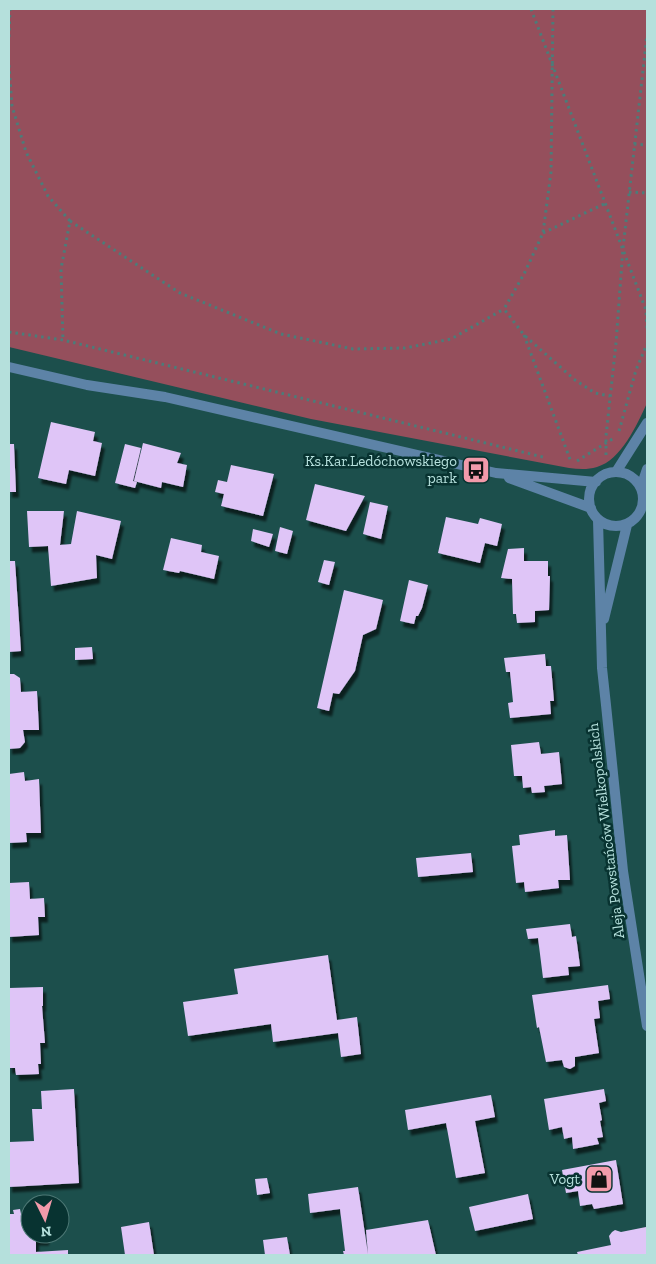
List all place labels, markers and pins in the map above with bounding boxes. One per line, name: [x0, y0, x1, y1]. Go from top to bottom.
place label: Ks.Kar.Ledóchowskiego park: [305, 452, 457, 487]
bus stop icon: Ks.Kar.Ledóchowskiego park: [461, 455, 491, 485]
shop icon: Vogt: [584, 1164, 614, 1194]
place label: Vogt: [549, 1170, 580, 1188]

